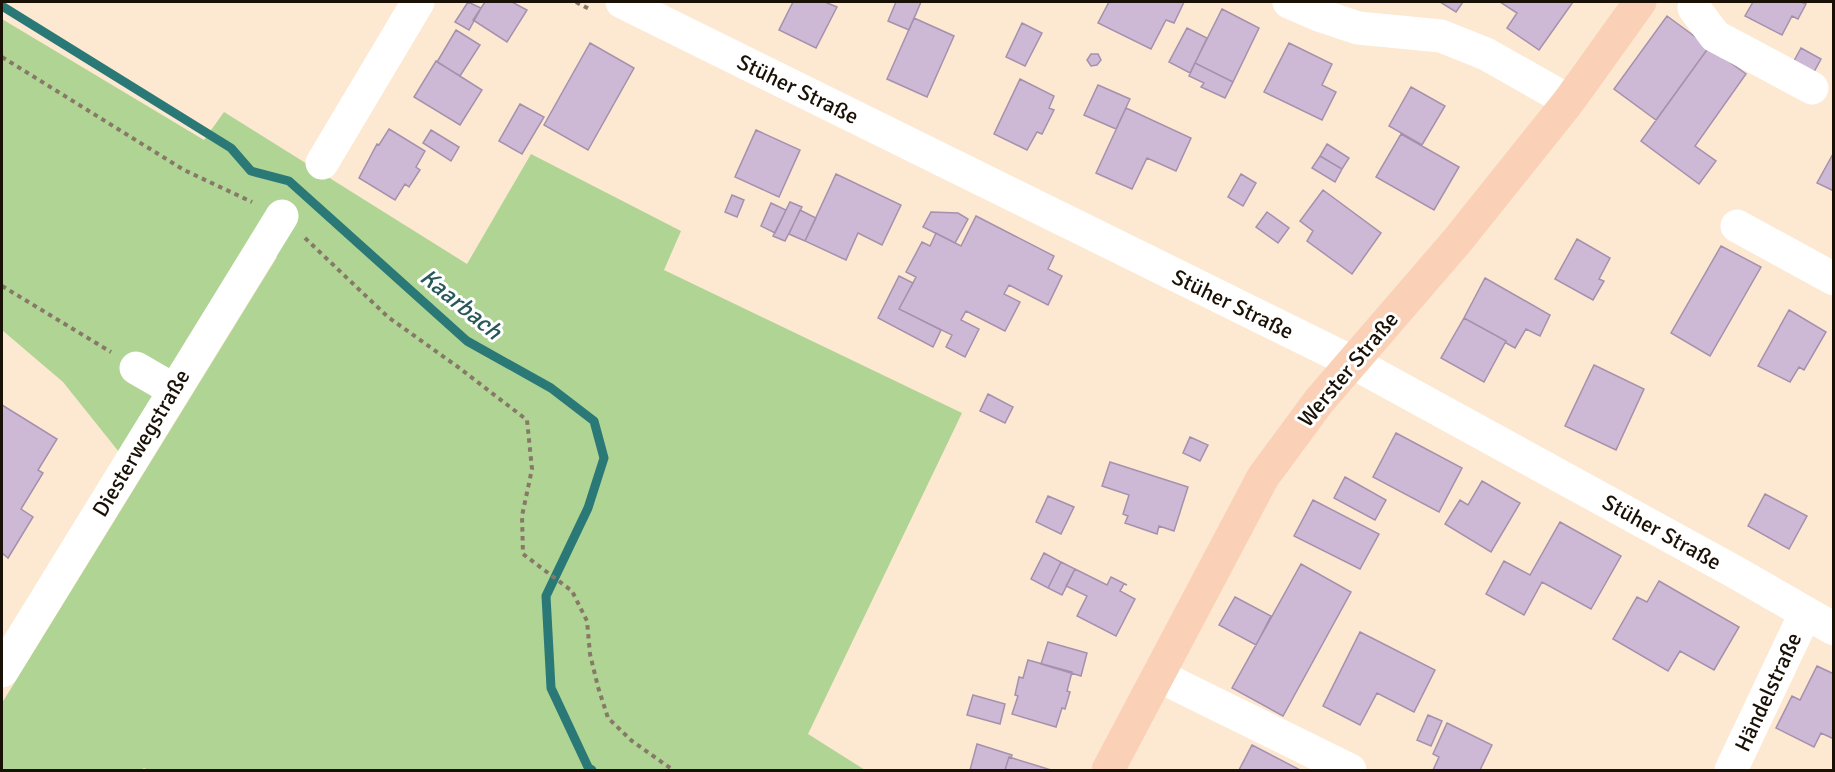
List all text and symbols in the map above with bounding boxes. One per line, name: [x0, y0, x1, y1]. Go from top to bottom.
street label: Stüher Straße: [733, 48, 863, 130]
water label: Kaarbach: [414, 262, 509, 347]
street label: Stüher Straße: [1168, 263, 1298, 345]
street label: Werster Straße: [1292, 306, 1404, 432]
street label: Diesterwegstraße: [86, 364, 196, 522]
street label: Stüher Straße: [1598, 488, 1726, 576]
street label: Händelstraße: [1729, 628, 1807, 756]

